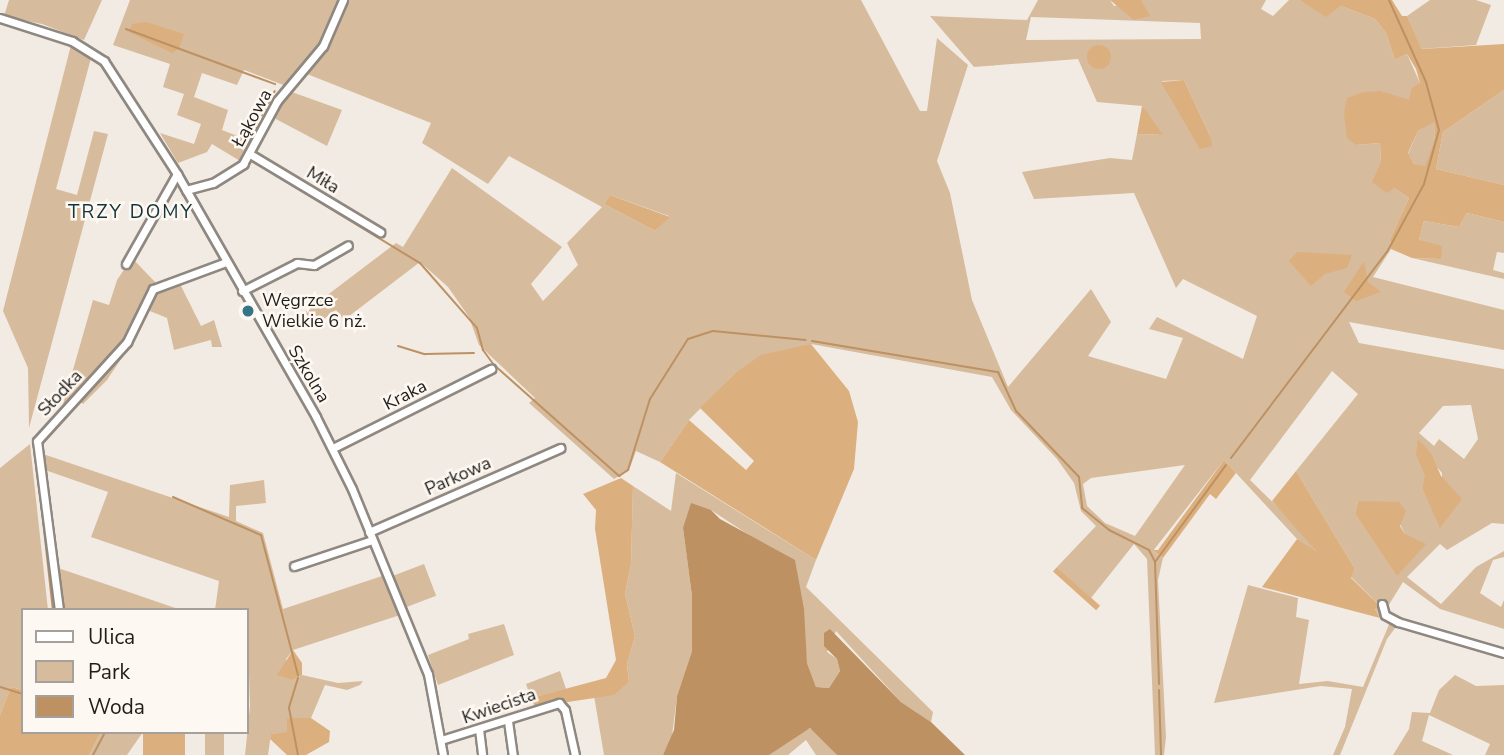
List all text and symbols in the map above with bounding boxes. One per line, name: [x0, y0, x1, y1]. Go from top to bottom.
street label: Łąkowa: [227, 85, 277, 151]
street label: Miła: [303, 162, 343, 198]
district label: TRZY DOMY: [69, 202, 193, 224]
place label: Węgrzce Wielkie 6 nż.: [262, 290, 366, 332]
marker: Węgrzce Wielkie 6 nż.: [240, 303, 256, 319]
street label: Szkolna: [283, 341, 335, 407]
street label: Słodka: [33, 365, 87, 421]
street label: Kraka: [380, 375, 430, 415]
street label: Parkowa: [422, 452, 494, 500]
legend: [21, 608, 248, 734]
text: Ulica: [88, 623, 135, 651]
text: Park: [88, 658, 130, 686]
street label: Kwiecista: [459, 683, 539, 729]
text: Woda: [88, 693, 145, 721]

